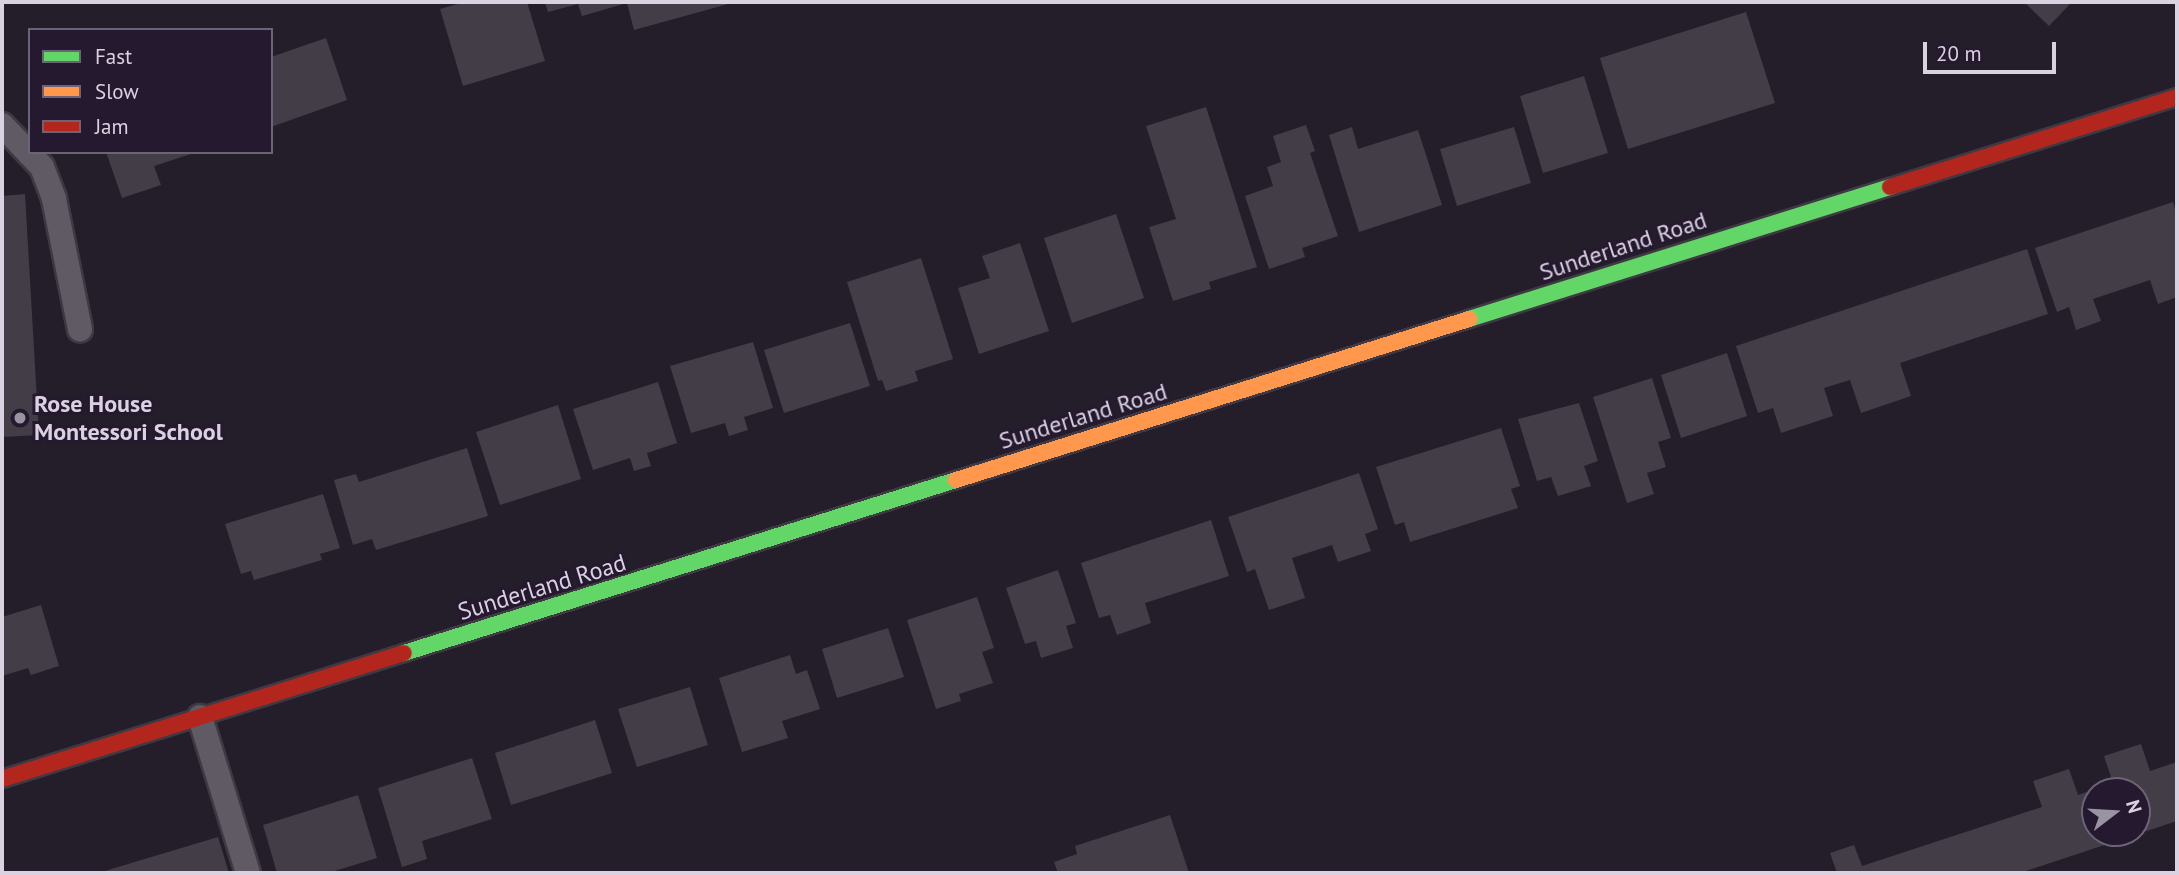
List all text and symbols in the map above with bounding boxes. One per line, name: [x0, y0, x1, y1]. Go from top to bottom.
legend: [28, 28, 273, 154]
scale bar: [1927, 28, 2060, 72]
text: 20 m: [1936, 40, 1982, 67]
text: Fast: [95, 43, 132, 70]
text: Slow: [95, 78, 139, 105]
text: Jam: [95, 113, 129, 140]
street label: Sunderland Road: [1536, 205, 1710, 287]
street label: Sunderland Road: [995, 377, 1171, 455]
place label: Rose House Montessori School: [34, 390, 223, 446]
marker: Rose House Montessori School: [12, 410, 28, 426]
street label: Sunderland Road: [454, 548, 630, 626]
north arrow: [2081, 777, 2151, 847]
text: N: [2121, 797, 2147, 816]

